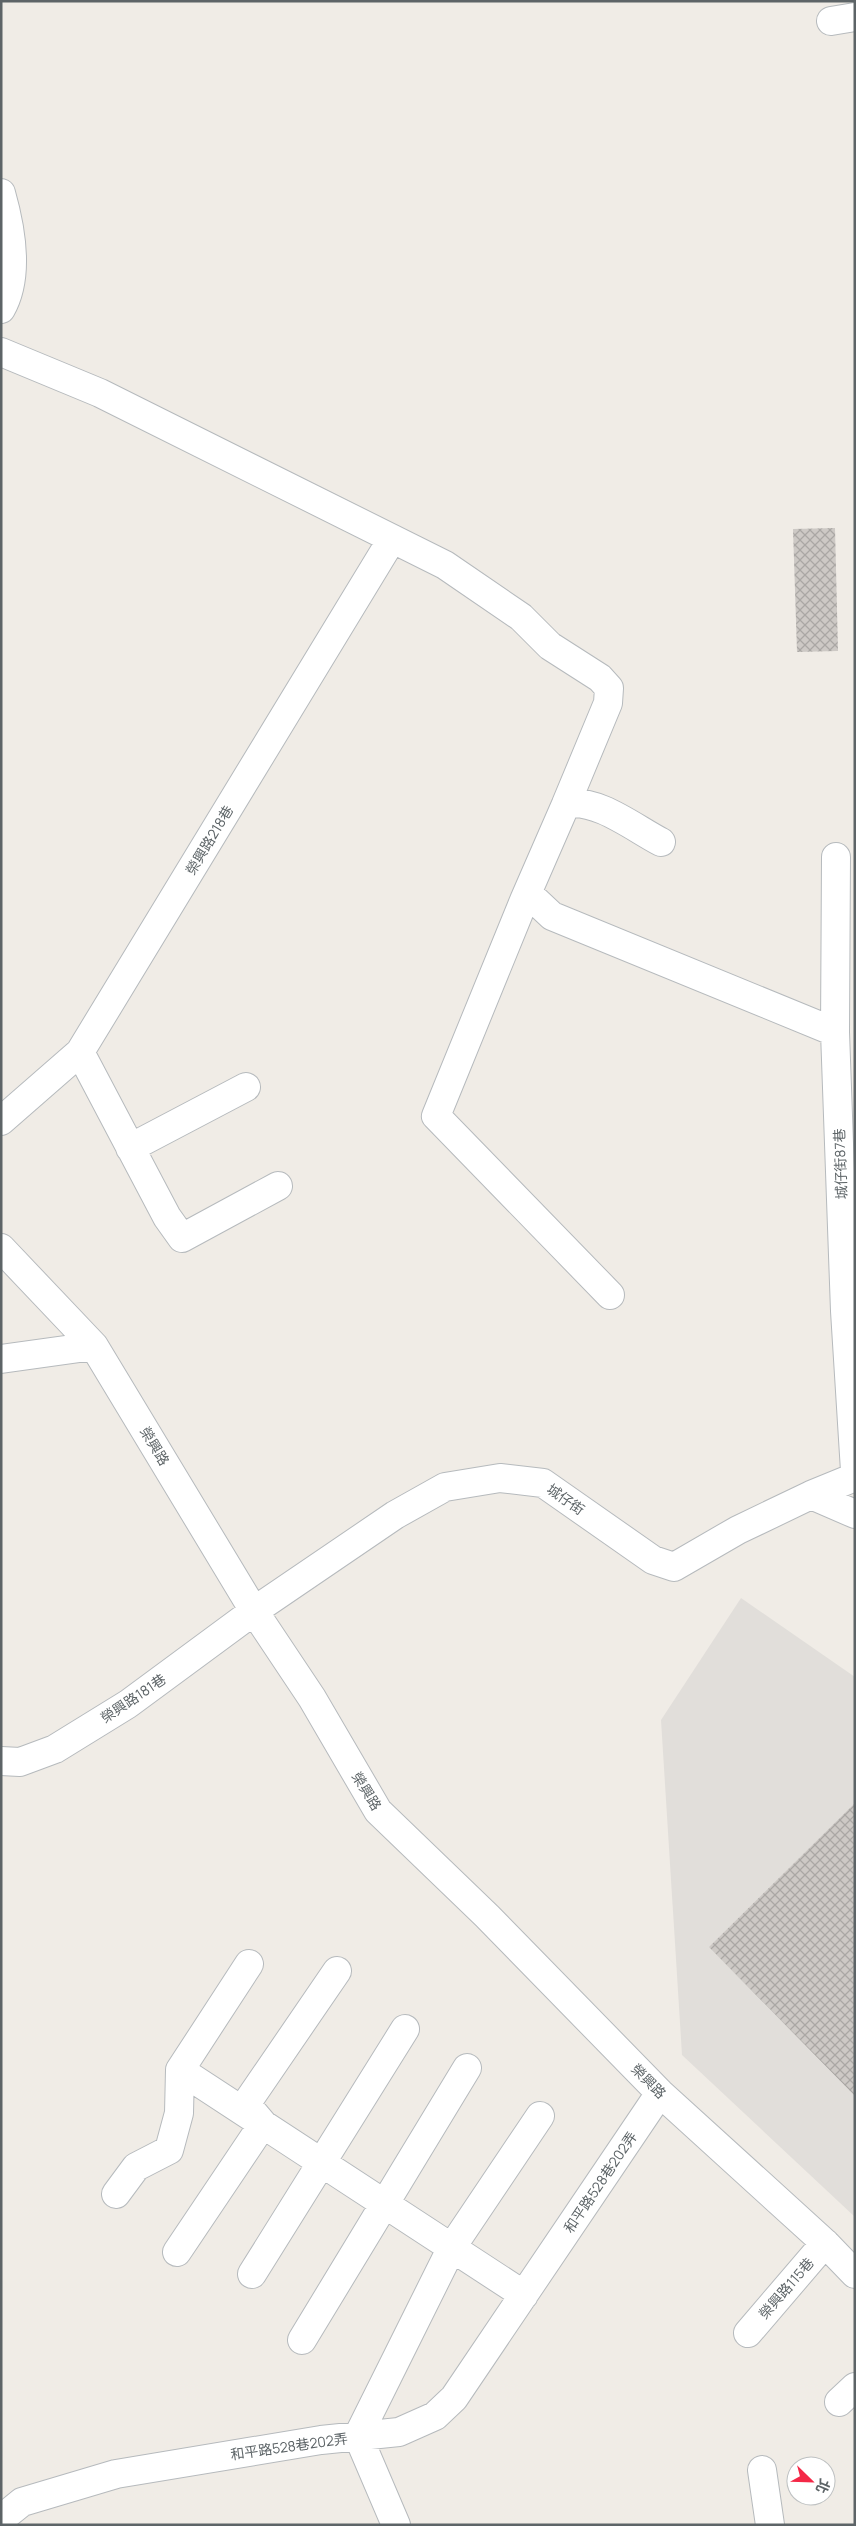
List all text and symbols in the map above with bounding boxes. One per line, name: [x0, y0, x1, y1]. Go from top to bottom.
street label: 榮興路218巷: [181, 802, 237, 878]
street label: 城仔街87巷: [829, 1128, 851, 1200]
street label: 榮興路: [136, 1423, 174, 1469]
street label: 城仔街: [543, 1479, 589, 1519]
street label: 榮興路181巷: [97, 1669, 169, 1727]
street label: 榮興路: [348, 1768, 386, 1814]
street label: 榮興路: [627, 2059, 671, 2103]
street label: 和平路528巷202弄: [559, 2128, 641, 2236]
street label: 榮興路115巷: [754, 2253, 818, 2323]
street label: 和平路528巷202弄: [229, 2428, 349, 2464]
north arrow: [786, 2456, 836, 2506]
text: 北: [812, 2476, 835, 2496]

